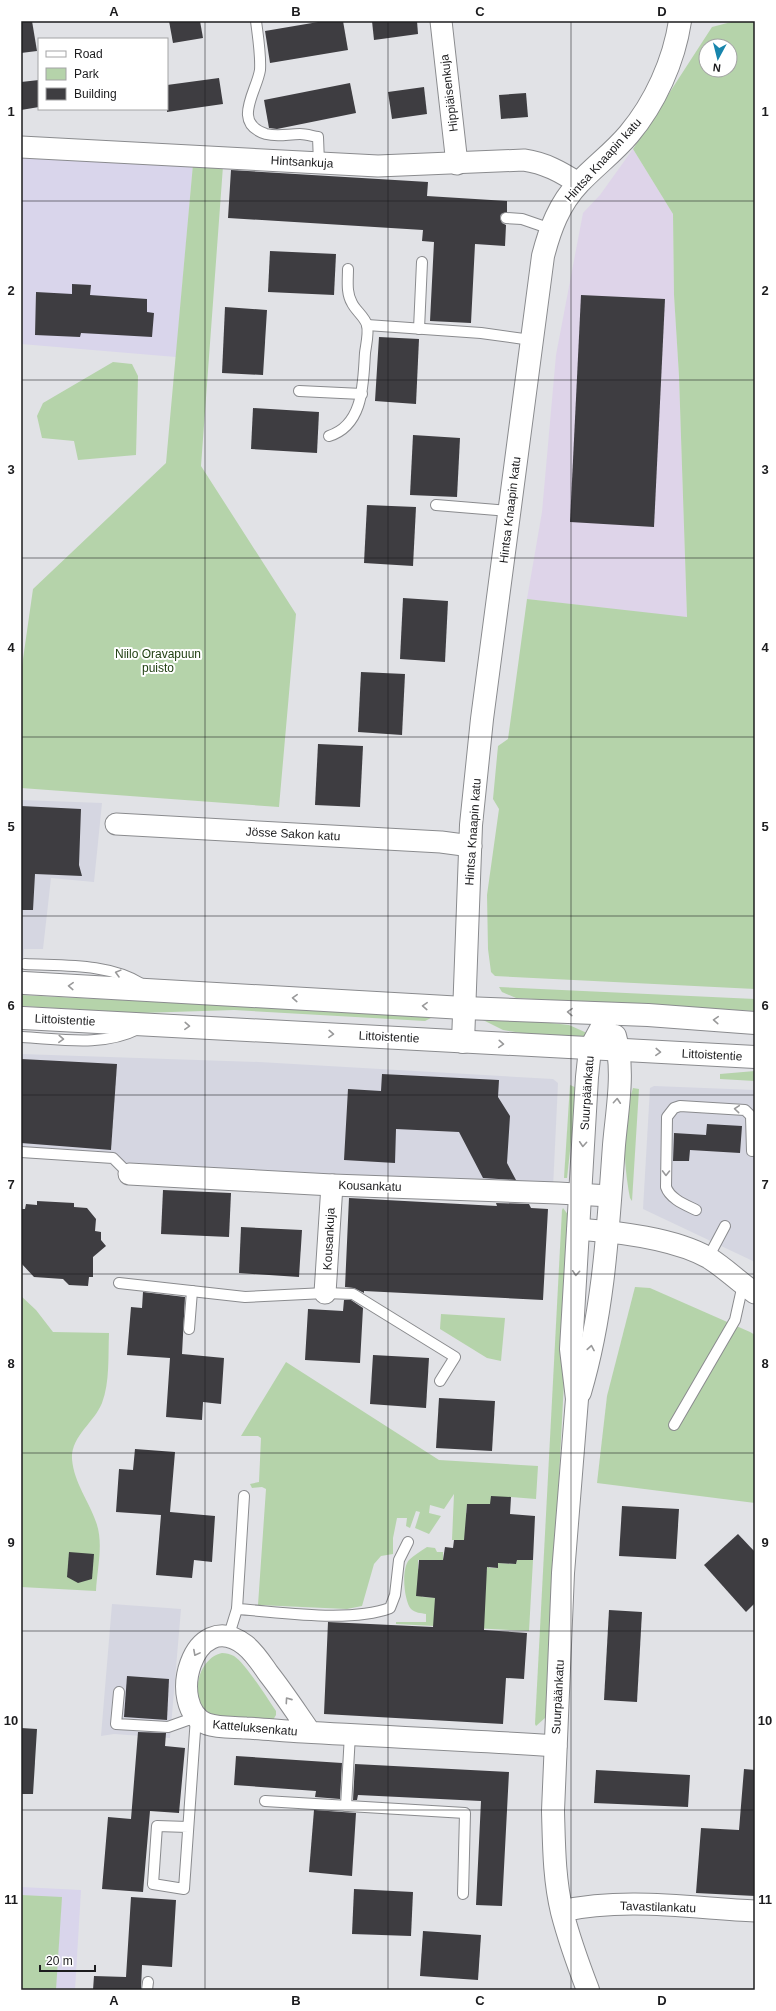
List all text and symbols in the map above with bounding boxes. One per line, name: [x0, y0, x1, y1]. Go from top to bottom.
text: A: [109, 4, 119, 19]
text: B: [291, 4, 301, 19]
text: C: [475, 4, 485, 19]
text: D: [657, 4, 667, 19]
legend: [38, 38, 168, 110]
north arrow: [698, 38, 738, 78]
text: Road: [74, 47, 103, 61]
street label: Hippiäisenkuja: [437, 53, 461, 133]
text: N: [712, 61, 721, 74]
text: Park: [74, 67, 100, 81]
text: Building: [74, 87, 117, 101]
text: 1: [7, 104, 15, 119]
text: 1: [761, 104, 769, 119]
street label: Hintsa Knaapin katu: [562, 115, 644, 205]
street label: Hintsankuja: [270, 153, 334, 171]
text: 2: [7, 283, 15, 298]
text: 2: [761, 283, 769, 298]
street label: Hintsa Knaapin katu: [497, 456, 523, 564]
text: 3: [7, 462, 15, 477]
text: 3: [761, 462, 769, 477]
text: 4: [7, 640, 15, 655]
text: 4: [761, 640, 769, 655]
park label: Niilo Oravapuun puisto: [115, 647, 201, 675]
street label: Hintsa Knaapin katu: [462, 778, 484, 886]
text: 5: [7, 819, 15, 834]
text: 5: [761, 819, 769, 834]
street label: Jösse Sakon katu: [245, 825, 341, 843]
one-way arrow: [114, 970, 121, 978]
one-way arrow: [68, 982, 74, 990]
one-way arrow: [292, 994, 298, 1003]
text: 6: [7, 998, 15, 1013]
text: 6: [761, 998, 769, 1013]
one-way arrow: [422, 1001, 428, 1010]
one-way arrow: [567, 1008, 573, 1016]
street label: Littoistentie: [34, 1011, 96, 1029]
one-way arrow: [713, 1015, 719, 1024]
one-way arrow: [184, 1022, 190, 1031]
street label: Littoistentie: [358, 1028, 420, 1046]
one-way arrow: [328, 1030, 334, 1038]
one-way arrow: [58, 1035, 64, 1044]
one-way arrow: [498, 1040, 504, 1048]
street label: Littoistentie: [681, 1046, 743, 1064]
one-way arrow: [655, 1048, 661, 1057]
street label: Suurpäänkatu: [577, 1055, 597, 1131]
one-way arrow: [613, 1098, 622, 1104]
one-way arrow: [733, 1104, 740, 1113]
one-way arrow: [579, 1141, 588, 1147]
one-way arrow: [662, 1170, 670, 1176]
text: 7: [7, 1177, 15, 1192]
text: 7: [761, 1177, 769, 1192]
street label: Kousankatu: [338, 1178, 402, 1194]
street label: Kousankuja: [320, 1207, 338, 1271]
one-way arrow: [571, 1270, 580, 1276]
one-way arrow: [587, 1345, 595, 1351]
text: 8: [7, 1356, 15, 1371]
text: 8: [761, 1356, 769, 1371]
text: 9: [7, 1535, 15, 1550]
text: 9: [761, 1535, 769, 1550]
one-way arrow: [193, 1649, 201, 1656]
street label: Suurpäänkatu: [549, 1659, 567, 1735]
one-way arrow: [285, 1697, 293, 1704]
text: 10: [4, 1713, 18, 1728]
text: 10: [758, 1713, 772, 1728]
street label: Katteluksenkatu: [212, 1717, 298, 1739]
text: 11: [4, 1892, 18, 1907]
text: 11: [758, 1892, 772, 1907]
street label: Tavastilankatu: [620, 1899, 696, 1915]
scale bar: [40, 1947, 95, 1973]
text: 20 m: [46, 1954, 73, 1968]
text: A: [109, 1993, 119, 2008]
text: B: [291, 1993, 301, 2008]
text: C: [475, 1993, 485, 2008]
text: D: [657, 1993, 667, 2008]

